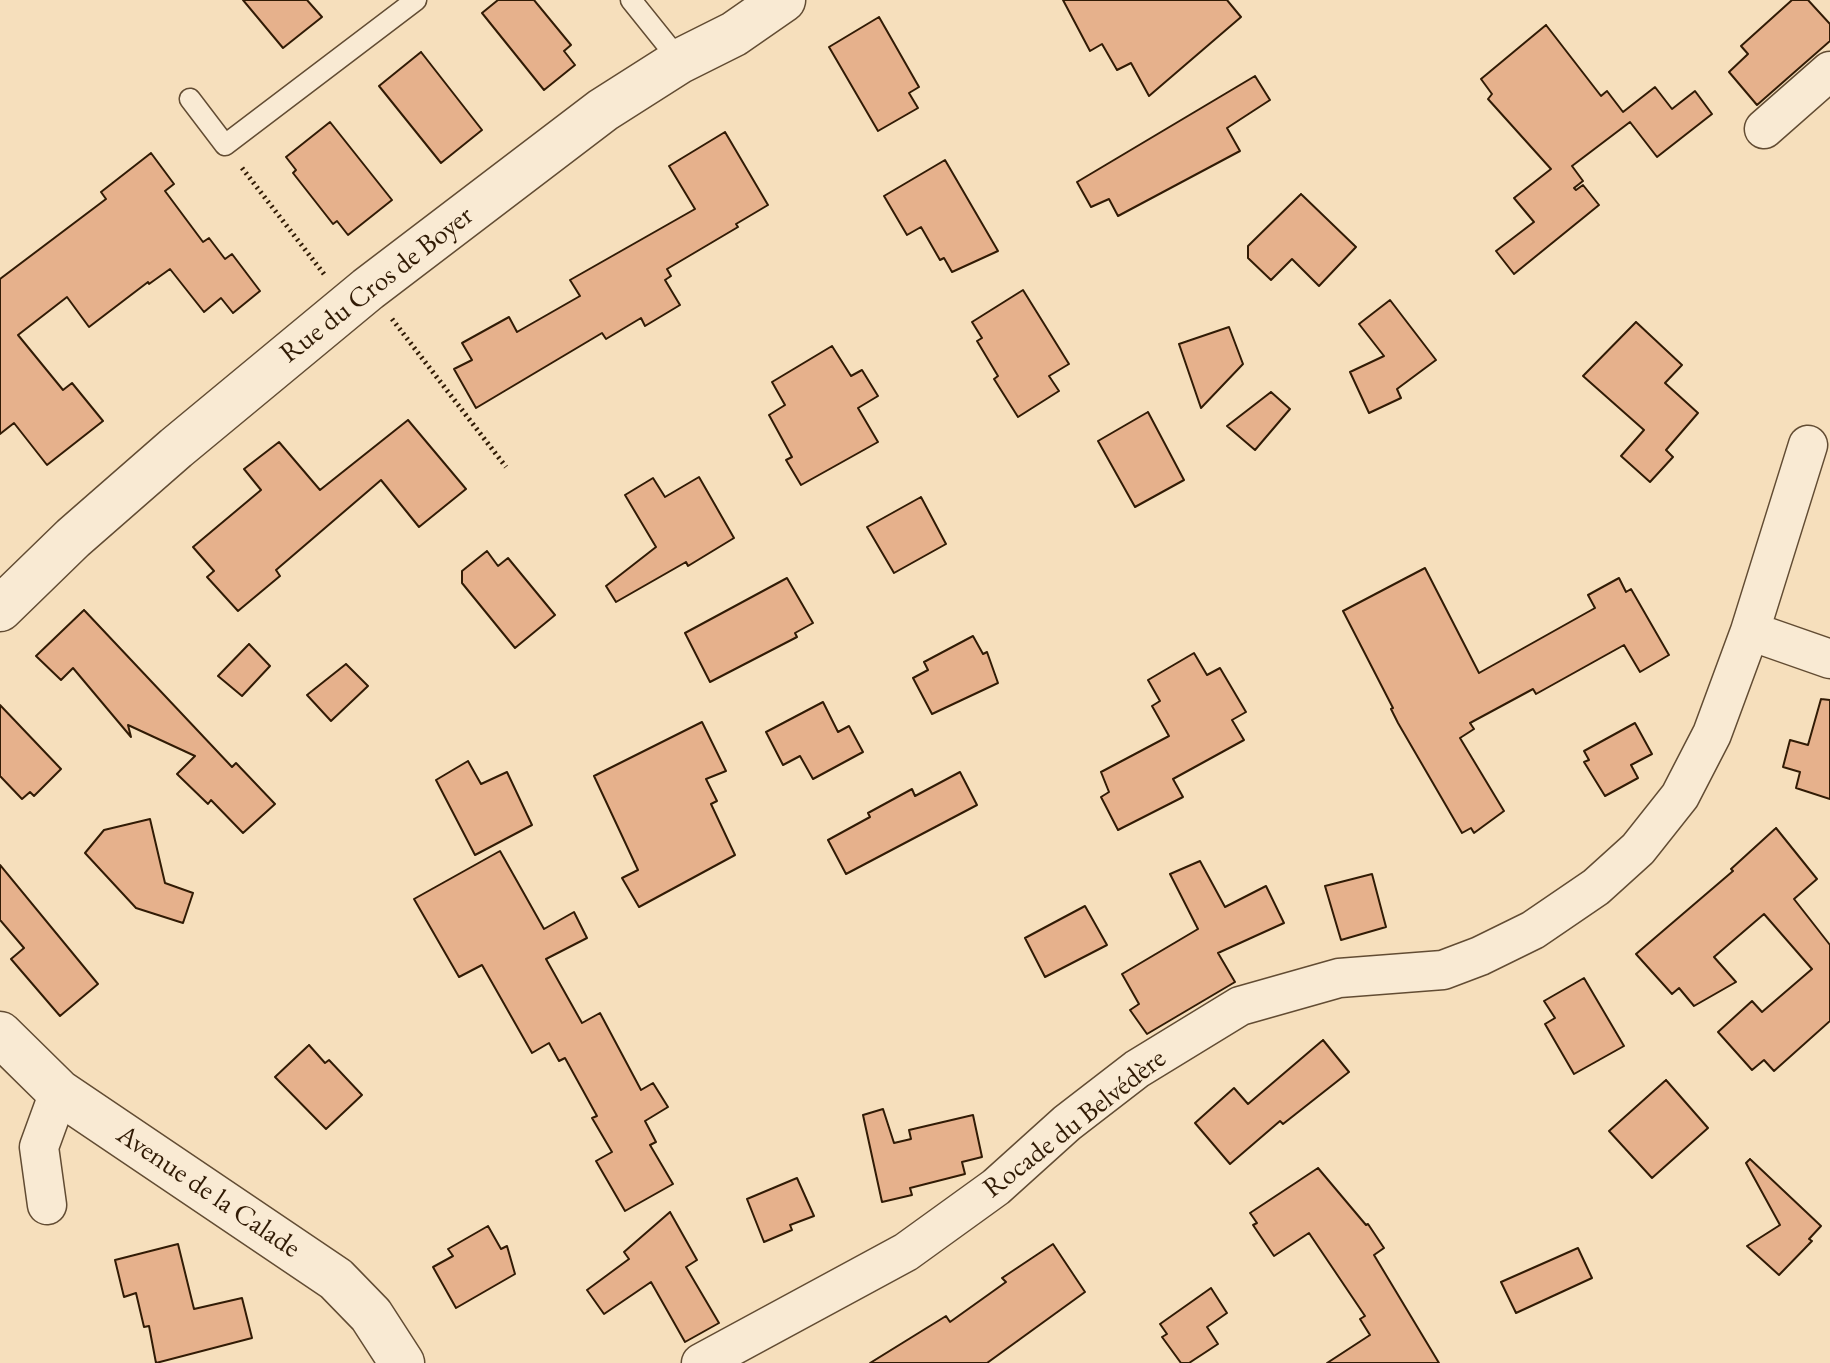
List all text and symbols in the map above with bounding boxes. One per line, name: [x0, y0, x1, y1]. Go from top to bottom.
street label: Rue du Cros de Boyer: [274, 199, 480, 371]
street label: Rocade du Belvédère: [977, 1042, 1173, 1206]
street label: Avenue de la Calade: [110, 1118, 306, 1266]

